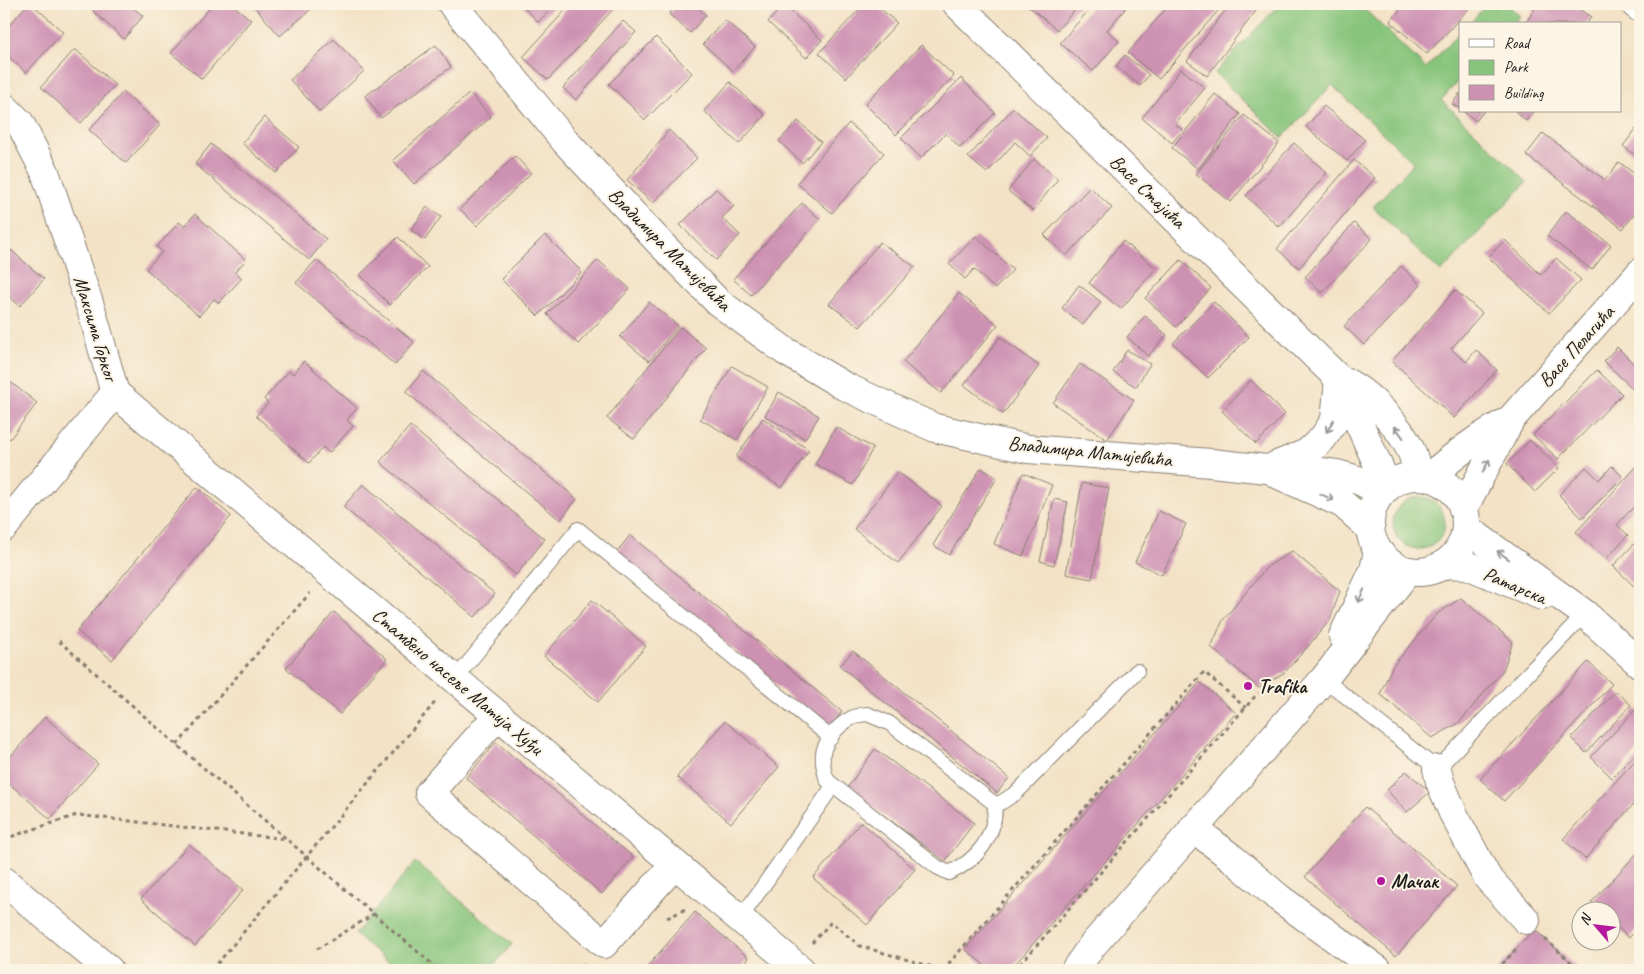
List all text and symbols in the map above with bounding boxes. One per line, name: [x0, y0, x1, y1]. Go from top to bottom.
legend: [1459, 22, 1622, 112]
text: Road: [1504, 34, 1531, 53]
text: Park: [1504, 58, 1529, 77]
text: Building: [1504, 84, 1544, 103]
street label: Васе Стајића: [1104, 149, 1192, 235]
street label: Владимира Матијевића: [603, 182, 738, 317]
street label: Максима Горког: [68, 273, 124, 386]
street label: Васе Пелагића: [1533, 299, 1621, 393]
one-way arrow: [1325, 419, 1335, 433]
one-way arrow: [1393, 426, 1404, 439]
street label: Владимира Матијевића: [1007, 430, 1174, 473]
one-way arrow: [1481, 458, 1491, 473]
one-way arrow: [1319, 493, 1334, 502]
one-way arrow: [1496, 550, 1510, 560]
street label: Ратарска: [1480, 561, 1552, 611]
one-way arrow: [1356, 588, 1365, 603]
street label: Стамбено насеље Матија Хуђи: [367, 602, 550, 761]
place label: Trafika: [1258, 674, 1308, 699]
marker: Trafika: [1242, 680, 1254, 692]
place label: Мачак: [1391, 869, 1440, 894]
marker: Мачак: [1375, 875, 1387, 887]
north arrow: [1572, 902, 1622, 952]
text: N: [1575, 910, 1596, 928]

